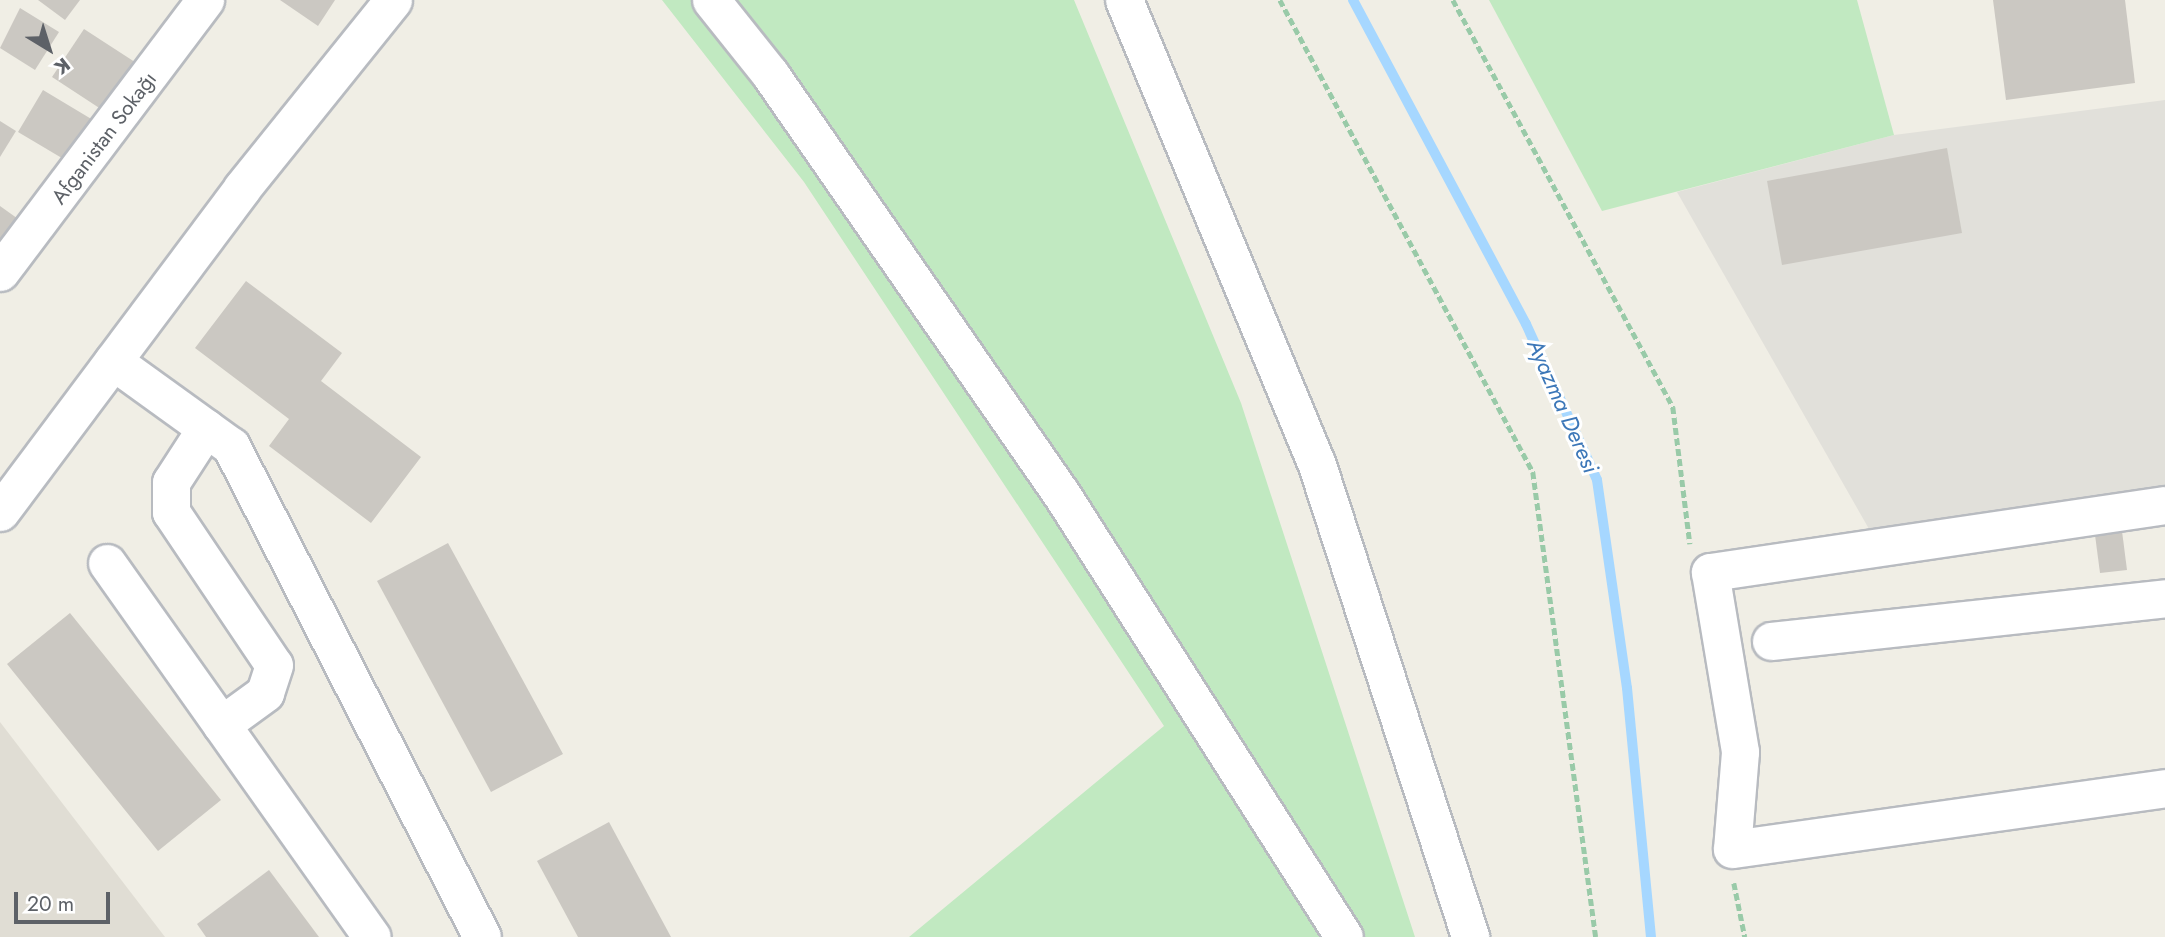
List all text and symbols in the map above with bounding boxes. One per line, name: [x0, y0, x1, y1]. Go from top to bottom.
north arrow: [14, 14, 84, 84]
text: K: [49, 51, 76, 81]
street label: Afganistan Sokağı: [46, 67, 162, 209]
water label: Ayazma Deresi: [1521, 335, 1605, 477]
scale bar: [18, 878, 114, 922]
text: 20 m: [27, 889, 74, 919]

